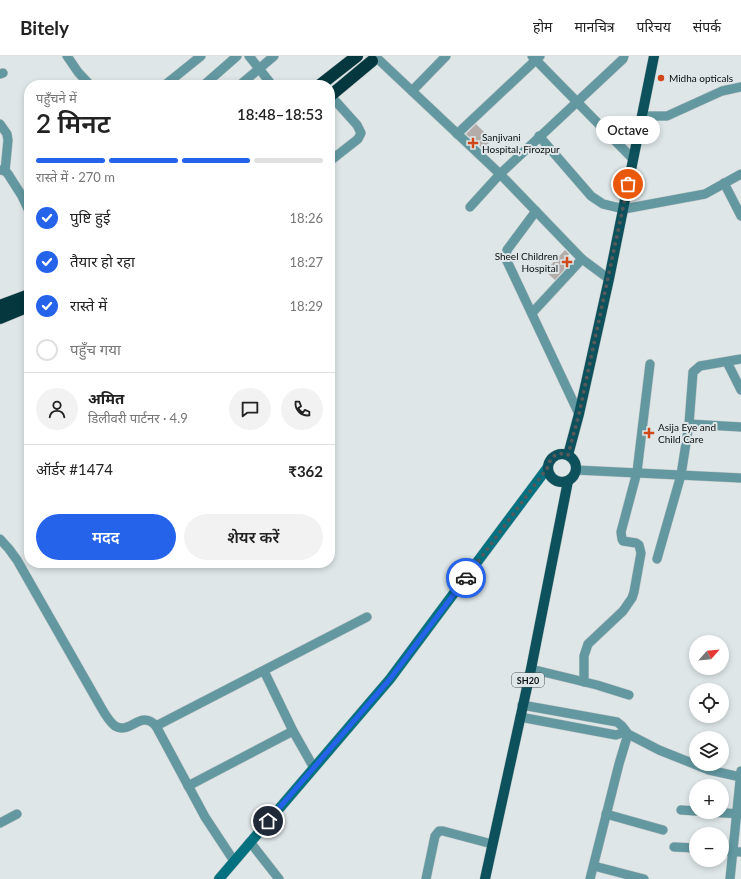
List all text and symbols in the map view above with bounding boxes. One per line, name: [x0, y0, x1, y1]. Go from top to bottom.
text: Bitely: [20, 16, 69, 39]
text: होम: [533, 18, 552, 35]
text: मानचित्र: [574, 18, 615, 35]
text: परिचय: [637, 18, 671, 35]
text: संपर्क: [693, 18, 721, 35]
place label: Midha opticals: [669, 72, 733, 84]
marker: Midha opticals: [656, 73, 666, 83]
text: पहुँचने में: [36, 90, 77, 106]
text: 18:48–18:53: [237, 105, 323, 123]
text: 2 मिनट: [36, 107, 110, 139]
callout: Octave: [596, 116, 660, 144]
text: Octave: [607, 122, 649, 138]
place label: Sanjivani Hospital, Firozpur: [482, 131, 560, 155]
marker: Sanjivani Hospital, Firozpur: [467, 137, 479, 149]
pin: [611, 167, 645, 201]
text: रास्ते में · 270 m: [36, 169, 115, 185]
icon: bag: [617, 173, 639, 195]
icon: check: [36, 207, 58, 229]
text: पुष्टि हुई: [70, 208, 110, 226]
text: 18:26: [290, 210, 323, 226]
place label: Sheel Children Hospital: [495, 250, 558, 274]
icon: check: [36, 251, 58, 273]
text: तैयार हो रहा: [70, 252, 135, 270]
text: 18:27: [290, 254, 323, 270]
marker: Sheel Children Hospital: [561, 256, 573, 268]
icon: check: [36, 295, 58, 317]
text: रास्ते में: [70, 296, 107, 314]
text: 18:29: [290, 298, 323, 314]
text: पहुँच गया: [70, 340, 121, 358]
button: person: [36, 388, 78, 430]
button: chat: [229, 388, 271, 430]
button: phone: [281, 388, 323, 430]
text: अमित: [88, 389, 124, 407]
text: डिलीवरी पार्टनर · 4.9: [88, 410, 188, 426]
place label: Asija Eye and Child Care: [658, 421, 716, 445]
marker: Asija Eye and Child Care: [643, 427, 655, 439]
text: ऑर्डर #1474: [36, 460, 113, 478]
text: ₹362: [288, 462, 323, 480]
button: मदद: [36, 514, 176, 560]
button: शेयर करें: [184, 514, 323, 560]
courier: [446, 558, 486, 598]
icon: car: [455, 567, 477, 589]
north arrow: [689, 635, 729, 675]
map controls: [689, 635, 729, 867]
road number: SH20: [512, 673, 544, 687]
button: locate: [689, 683, 729, 723]
button: layers: [689, 731, 729, 771]
button: +: [689, 779, 729, 819]
pin: [251, 804, 285, 838]
icon: home: [257, 810, 279, 832]
button: −: [689, 827, 729, 867]

